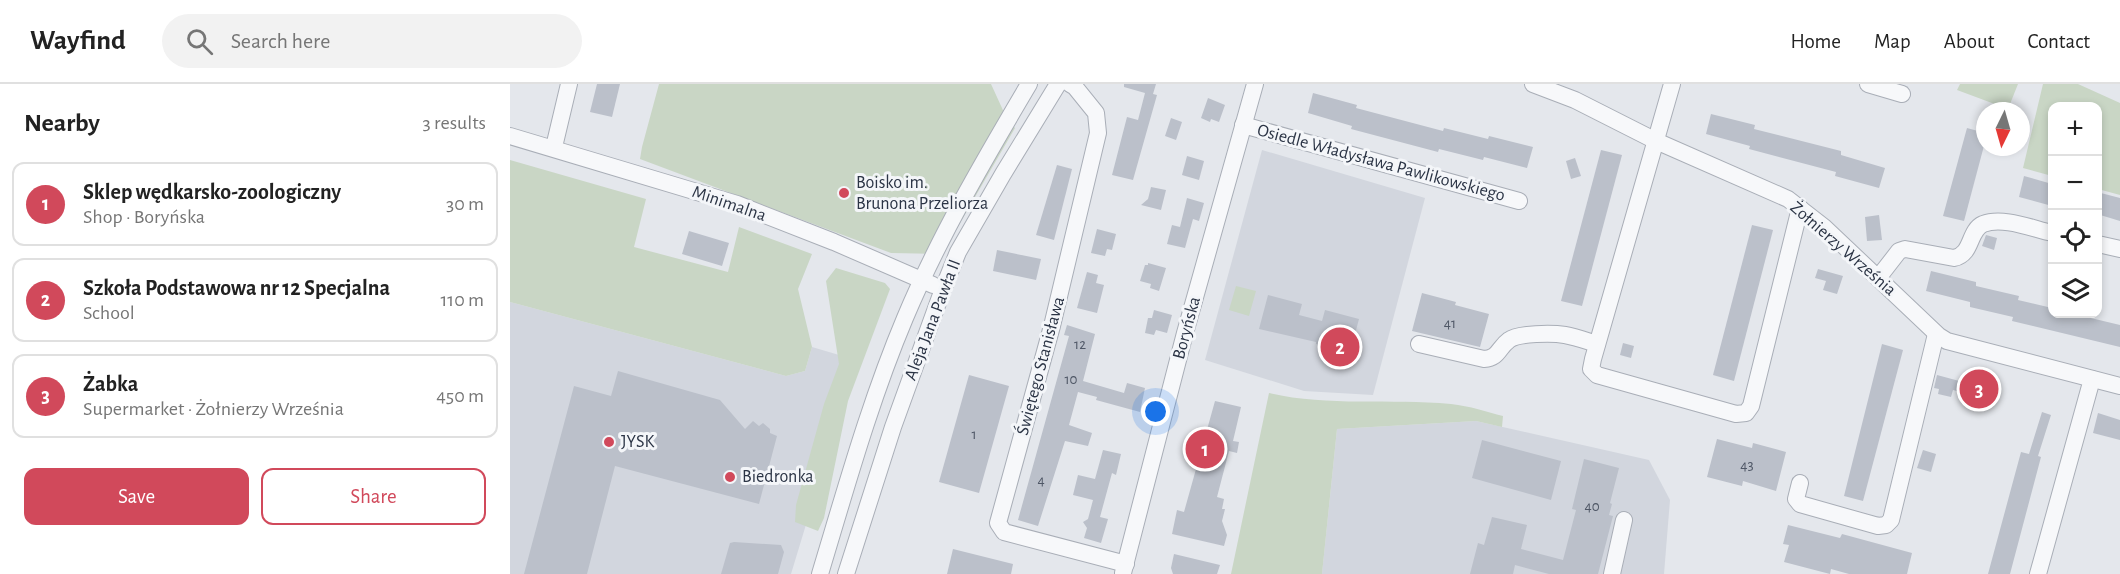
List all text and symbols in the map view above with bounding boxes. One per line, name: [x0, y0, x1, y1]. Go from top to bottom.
search box: [162, 14, 582, 68]
icon: search: [183, 25, 216, 58]
text: Wayfind: [30, 27, 126, 55]
text: Search here: [231, 30, 330, 52]
text: Home: [1790, 31, 1841, 52]
text: Map: [1874, 31, 1911, 52]
text: About: [1944, 31, 1994, 52]
text: Contact: [2027, 31, 2090, 52]
north arrow: [1976, 102, 2030, 156]
map controls: [2048, 102, 2102, 318]
button: +: [2048, 102, 2102, 156]
text: Nearby: [24, 110, 100, 136]
text: 3 results: [422, 113, 486, 133]
street label: Osiedle Władysława Pawlikowskiego: [1255, 121, 1507, 205]
button: −: [2048, 156, 2102, 210]
place label: Boisko im. Brunona Przeliorza: [856, 174, 988, 213]
text: Sklep wędkarsko-zoologiczny: [83, 181, 341, 203]
street label: Minimalna: [690, 183, 768, 225]
marker: Boisko im. Brunona Przeliorza: [837, 186, 851, 200]
text: 1: [42, 194, 49, 214]
text: 30 m: [446, 194, 484, 214]
street label: Żołnierzy Września: [1787, 197, 1901, 300]
text: Shop · Boryńska: [83, 207, 205, 227]
button: locate: [2048, 210, 2102, 264]
street label: Aleja Jana Pawła II: [902, 257, 964, 383]
button: layers: [2048, 264, 2102, 318]
text: Szkoła Podstawowa nr 12 Specjalna: [83, 277, 390, 299]
text: 2: [41, 290, 50, 310]
text: 110 m: [440, 290, 484, 310]
street label: Świętego Stanisława: [1011, 294, 1068, 437]
street label: Boryńska: [1170, 295, 1204, 361]
text: School: [83, 303, 135, 323]
house number: 41: [1444, 316, 1456, 331]
pin: 2: [1320, 324, 1360, 370]
house number: 12: [1074, 337, 1086, 352]
pin: 3: [1960, 366, 1998, 412]
house number: 10: [1064, 372, 1078, 387]
text: Żabka: [83, 373, 138, 395]
text: 3: [41, 386, 50, 406]
text: 450 m: [436, 386, 484, 406]
your location: [1141, 397, 1170, 426]
text: Supermarket · Żołnierzy Września: [83, 399, 344, 419]
pin: 1: [1186, 426, 1224, 472]
house number: 1: [971, 427, 977, 442]
place label: JYSK: [621, 433, 655, 451]
marker: JYSK: [602, 435, 616, 449]
house number: 43: [1740, 458, 1754, 473]
button: Save: [24, 468, 249, 525]
button: Share: [261, 468, 486, 525]
place label: Biedronka: [742, 468, 814, 486]
marker: Biedronka: [723, 470, 737, 484]
house number: 4: [1037, 473, 1045, 488]
house number: 40: [1584, 499, 1600, 514]

